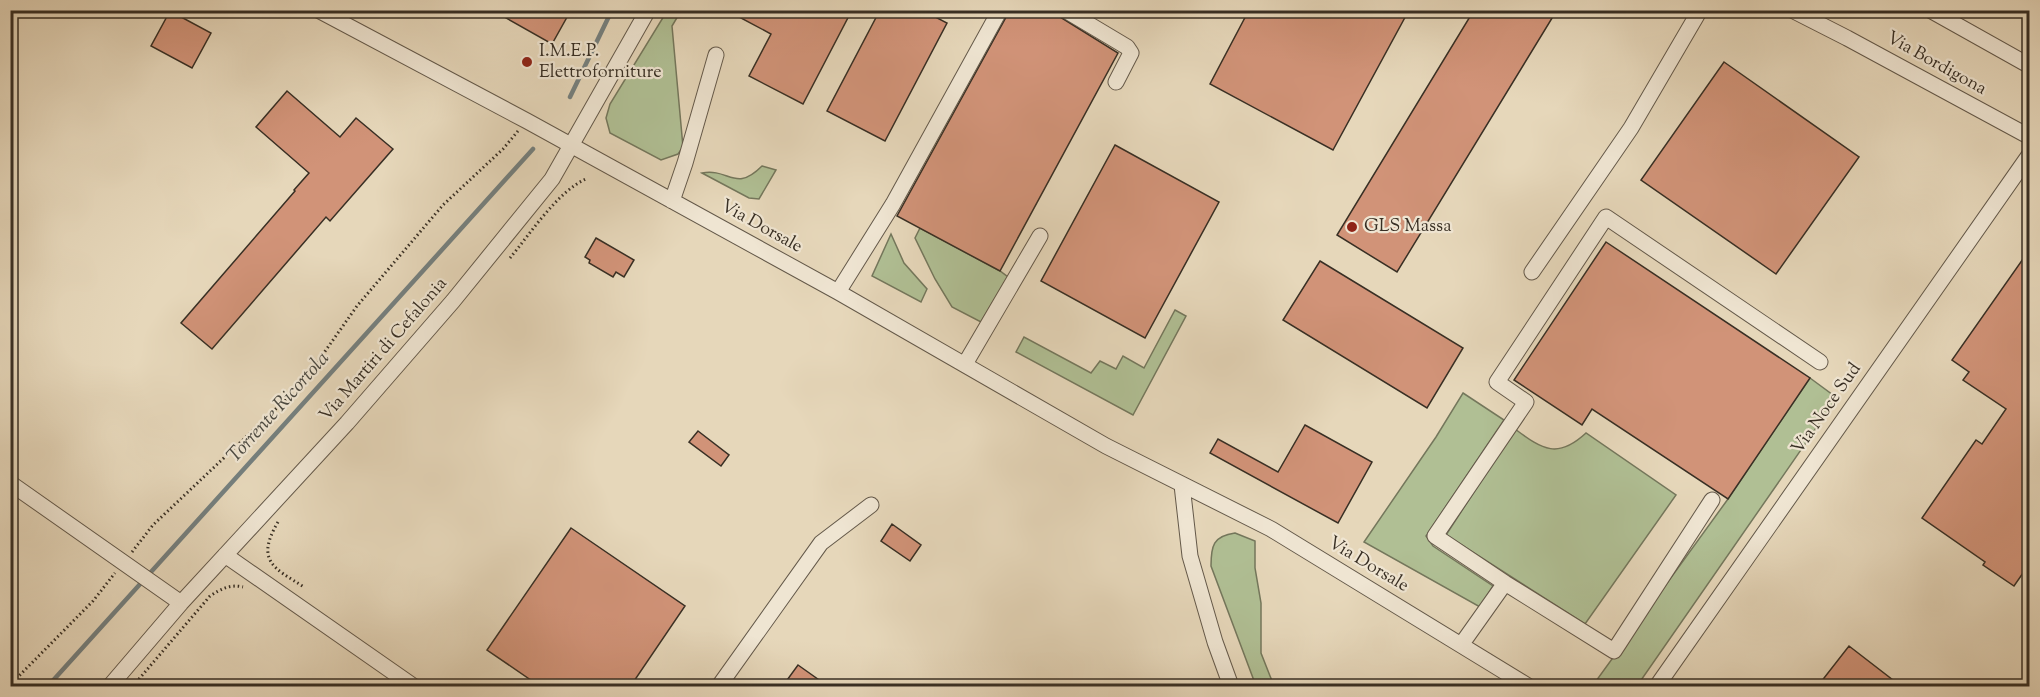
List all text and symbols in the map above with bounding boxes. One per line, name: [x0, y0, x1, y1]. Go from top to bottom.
street label: Via Bordigona: [1881, 26, 1991, 102]
place label: I.M.E.P. Elettroforniture: [539, 39, 662, 86]
marker: I.M.E.P. Elettroforniture: [520, 55, 534, 69]
street label: Via Dorsale: [715, 194, 807, 260]
place label: GLS Massa: [1364, 214, 1451, 240]
marker: GLS Massa: [1345, 220, 1359, 234]
street label: Via Martiri di Cefalonia: [314, 272, 454, 428]
water label: Torrente Ricortola: [221, 346, 337, 470]
street label: Via Noce Sud: [1786, 358, 1868, 460]
street label: Via Dorsale: [1323, 531, 1413, 599]

